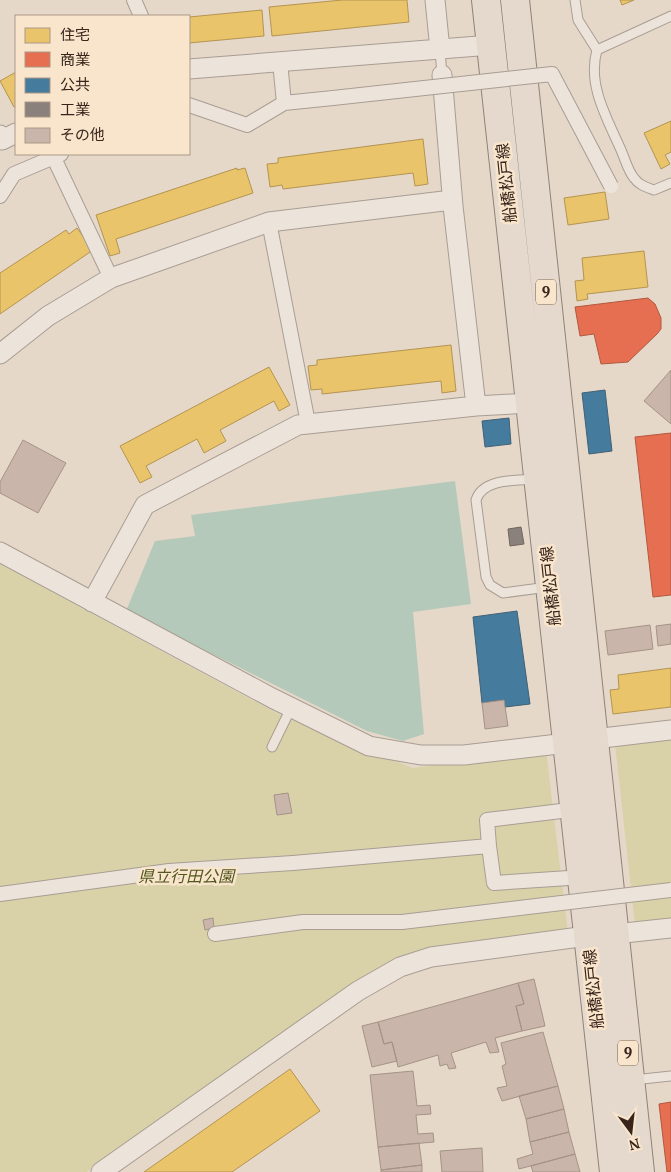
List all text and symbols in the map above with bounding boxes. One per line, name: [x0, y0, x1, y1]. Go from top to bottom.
legend: [15, 15, 190, 155]
text: 住宅: [60, 24, 90, 44]
text: 商業: [60, 49, 90, 69]
text: 公共: [60, 74, 90, 94]
text: 工業: [60, 99, 90, 119]
text: その他: [60, 124, 105, 144]
street label: 船橋松戸線: [491, 142, 521, 224]
road number: 9: [536, 280, 556, 304]
street label: 船橋松戸線: [535, 545, 565, 627]
park label: 県立行田公園: [138, 865, 236, 887]
street label: 船橋松戸線: [578, 948, 608, 1030]
road number: 9: [618, 1040, 638, 1066]
north arrow: [606, 1107, 656, 1157]
text: N: [627, 1134, 642, 1156]

